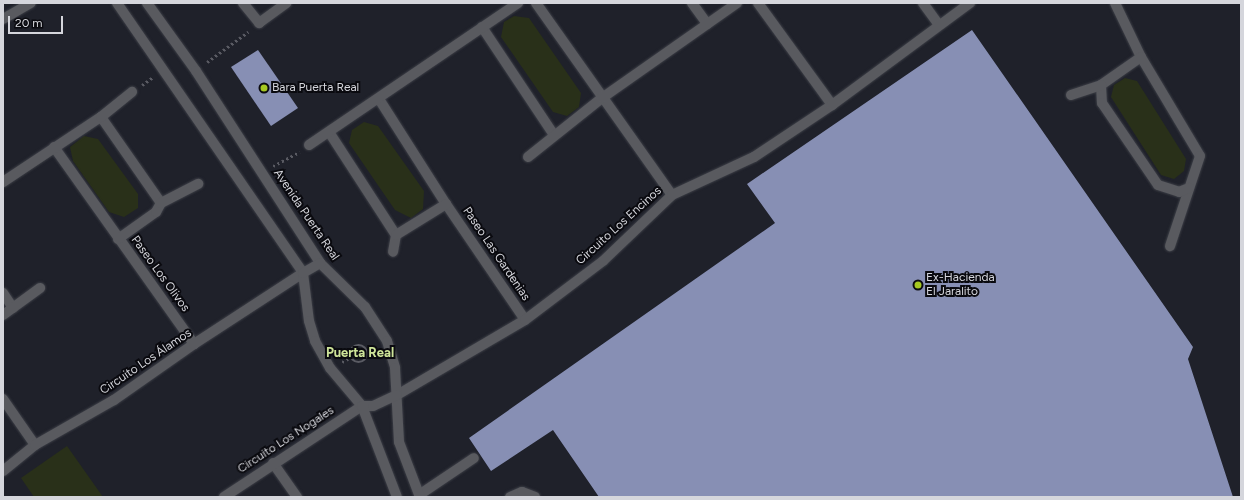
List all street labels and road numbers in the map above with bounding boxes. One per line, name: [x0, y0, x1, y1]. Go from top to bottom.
street label: Avenida Puerta Real: [270, 167, 342, 263]
street label: Circuito Los Encinos: [573, 184, 665, 268]
street label: Paseo Las Gardenias: [459, 204, 533, 304]
street label: Paseo Los Olivos: [128, 233, 192, 315]
street label: Circuito Los Álamos: [97, 326, 195, 398]
street label: Circuito Los Nogales: [235, 404, 337, 476]

